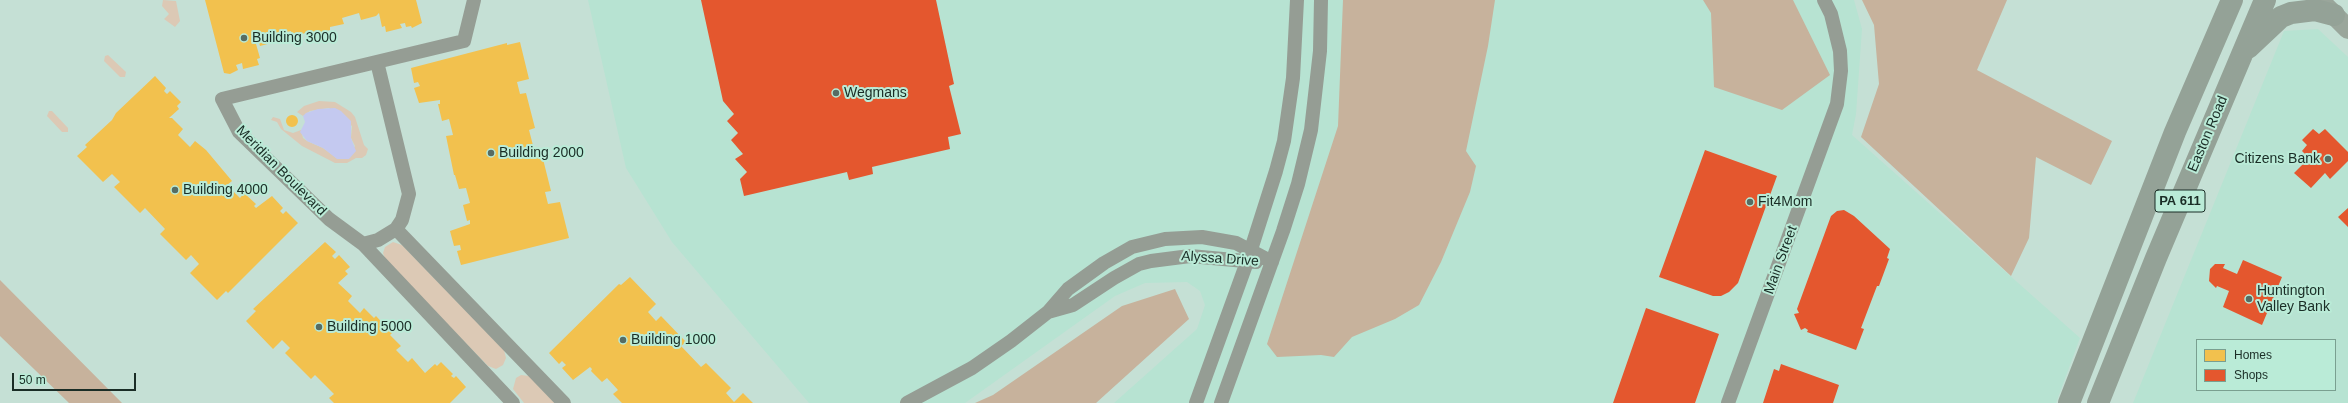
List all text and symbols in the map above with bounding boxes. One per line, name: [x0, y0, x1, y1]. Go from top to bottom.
place label: Building 3000: [252, 30, 337, 46]
marker: Building 3000: [239, 33, 249, 43]
place label: Wegmans: [844, 85, 907, 101]
marker: Wegmans: [831, 88, 841, 98]
street label: Easton Road: [2184, 93, 2232, 175]
street label: Meridian Boulevard: [232, 122, 330, 220]
place label: Building 2000: [499, 145, 584, 161]
marker: Building 2000: [486, 148, 496, 158]
place label: Citizens Bank: [2234, 151, 2320, 167]
marker: Citizens Bank: [2323, 154, 2333, 164]
place label: Building 4000: [183, 182, 268, 198]
marker: Building 4000: [170, 185, 180, 195]
road number: PA 611: [2155, 190, 2205, 212]
place label: Fit4Mom: [1758, 194, 1812, 210]
marker: Fit4Mom: [1745, 197, 1755, 207]
street label: Main Street: [1761, 223, 1801, 297]
street label: Alyssa Drive: [1181, 248, 1259, 270]
place label: Huntington Valley Bank: [2257, 283, 2330, 316]
marker: Huntington Valley Bank: [2244, 294, 2254, 304]
place label: Building 5000: [327, 319, 412, 335]
marker: Building 5000: [314, 322, 324, 332]
place label: Building 1000: [631, 332, 716, 348]
marker: Building 1000: [618, 335, 628, 345]
legend: [2196, 339, 2336, 391]
text: Homes: [2234, 348, 2272, 362]
scale bar: [14, 365, 138, 391]
text: Shops: [2234, 368, 2268, 382]
text: 50 m: [19, 373, 46, 387]

